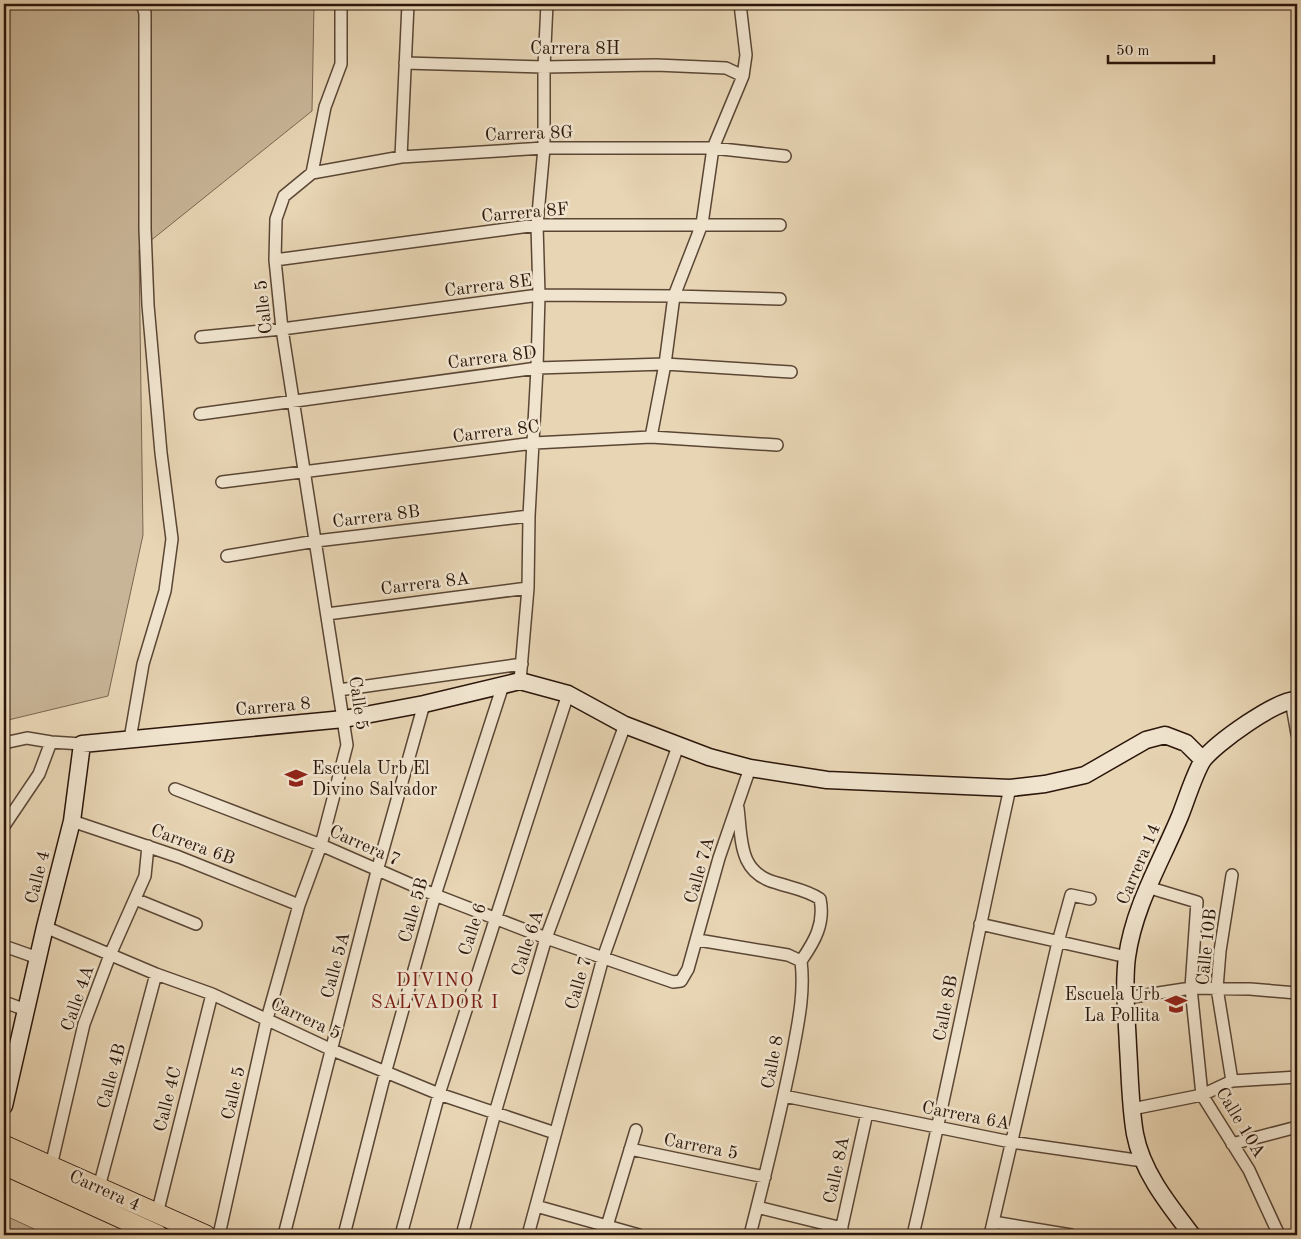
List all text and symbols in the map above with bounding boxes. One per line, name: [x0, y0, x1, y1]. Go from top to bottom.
scale bar: [1108, 32, 1215, 64]
street label: Carrera 8H: [530, 40, 620, 58]
text: 50 m: [1116, 44, 1150, 59]
street label: Carrera 8G: [484, 123, 574, 145]
street label: Carrera 8F: [481, 200, 570, 226]
street label: Carrera 8E: [443, 272, 533, 300]
street label: Calle 5: [252, 279, 276, 335]
street label: Carrera 8D: [446, 344, 538, 372]
street label: Carrera 8C: [451, 418, 541, 446]
street label: Carrera 8B: [331, 503, 421, 531]
street label: Carrera 8A: [380, 570, 471, 598]
street label: Calle 5: [345, 675, 371, 731]
street label: Carrera 8: [235, 695, 312, 719]
place label: Escuela Urb El Divino Salvador: [312, 760, 438, 799]
school or university icon: Escuela Urb El Divino Salvador: [283, 765, 309, 791]
street label: Carrera 6B: [148, 821, 237, 868]
street label: Carrera 14: [1114, 821, 1164, 908]
street label: Carrera 7: [326, 822, 403, 870]
street label: Calle 7A: [682, 835, 718, 906]
street label: Calle 4: [23, 849, 53, 906]
street label: Calle 5B: [396, 876, 432, 945]
street label: Calle 6: [456, 901, 490, 958]
street label: Calle 6A: [509, 908, 547, 979]
street label: Calle 10B: [1194, 908, 1220, 986]
street label: Calle 5A: [318, 930, 354, 1001]
street label: Calle 7: [563, 955, 595, 1012]
street label: Calle 4A: [58, 963, 98, 1033]
district label: DIVINO SALVADOR I: [371, 972, 499, 1013]
street label: Calle 8B: [931, 974, 961, 1043]
place label: Escuela Urb La Pollita: [1065, 986, 1160, 1025]
school or university icon: Escuela Urb La Pollita: [1163, 991, 1189, 1017]
street label: Carrera 5: [267, 995, 344, 1043]
street label: Calle 8: [759, 1034, 787, 1091]
street label: Calle 4B: [95, 1042, 129, 1111]
street label: Calle 4C: [151, 1065, 185, 1134]
street label: Calle 5: [219, 1065, 249, 1122]
street label: Calle 10A: [1212, 1084, 1268, 1161]
street label: Carrera 6A: [920, 1099, 1012, 1133]
street label: Carrera 5: [662, 1131, 740, 1163]
street label: Calle 8A: [821, 1135, 853, 1205]
street label: Carrera 4: [66, 1167, 143, 1215]

